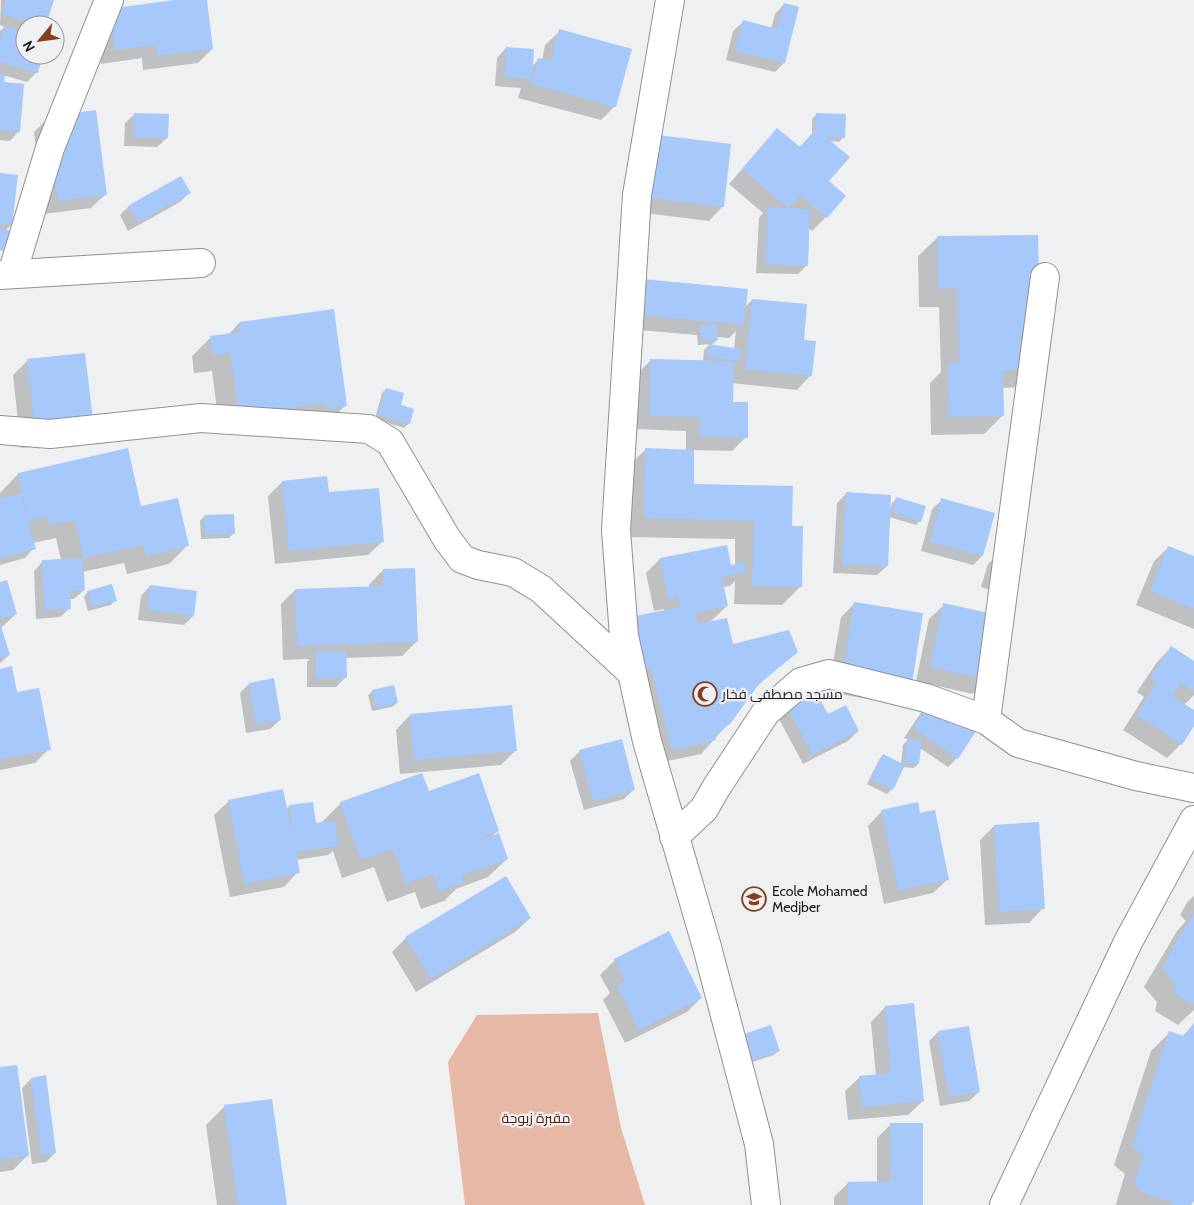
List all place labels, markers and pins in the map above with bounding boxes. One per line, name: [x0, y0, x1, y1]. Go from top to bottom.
mosque icon: مسجد مصطفى فخار: [692, 681, 718, 707]
place label: مسجد مصطفى فخار: [721, 685, 843, 703]
place label: Ecole Mohamed Medjber: [772, 882, 867, 916]
school or university icon: Ecole Mohamed Medjber: [741, 886, 767, 912]

